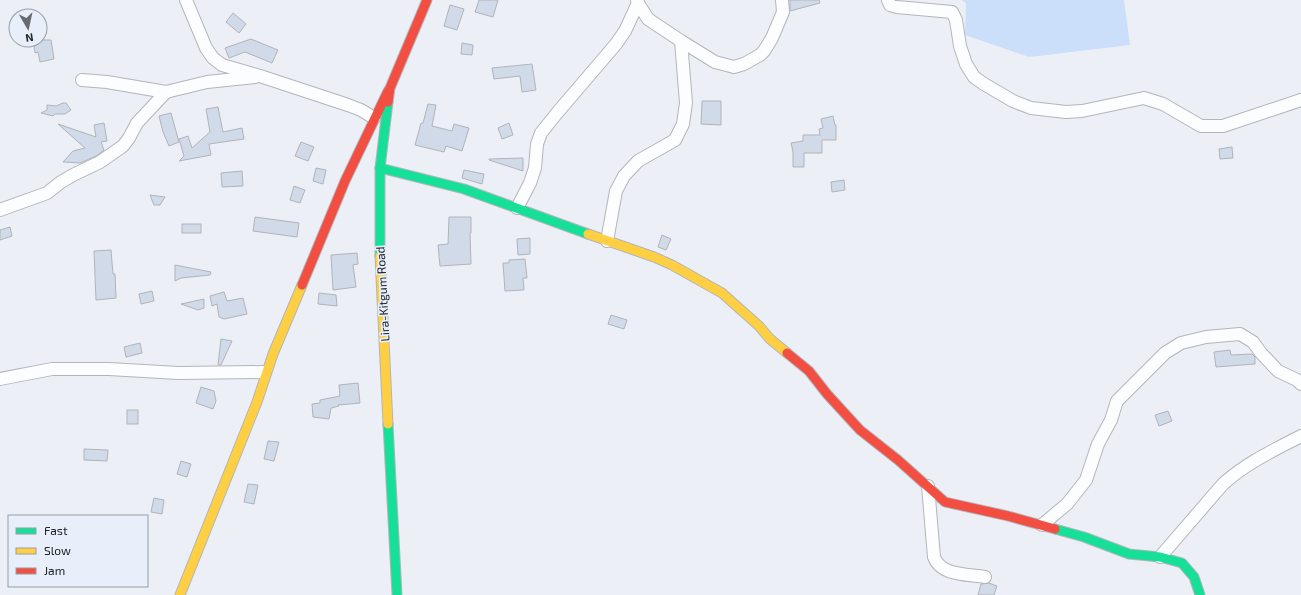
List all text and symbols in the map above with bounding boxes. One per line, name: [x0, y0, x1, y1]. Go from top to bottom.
north arrow: [8, 8, 48, 48]
text: N: [25, 31, 35, 45]
street label: Lira-Kitgum Road: [373, 246, 391, 342]
legend: [8, 515, 148, 587]
text: Fast: [44, 523, 68, 537]
text: Slow: [44, 543, 71, 557]
text: Jam: [44, 563, 65, 577]

